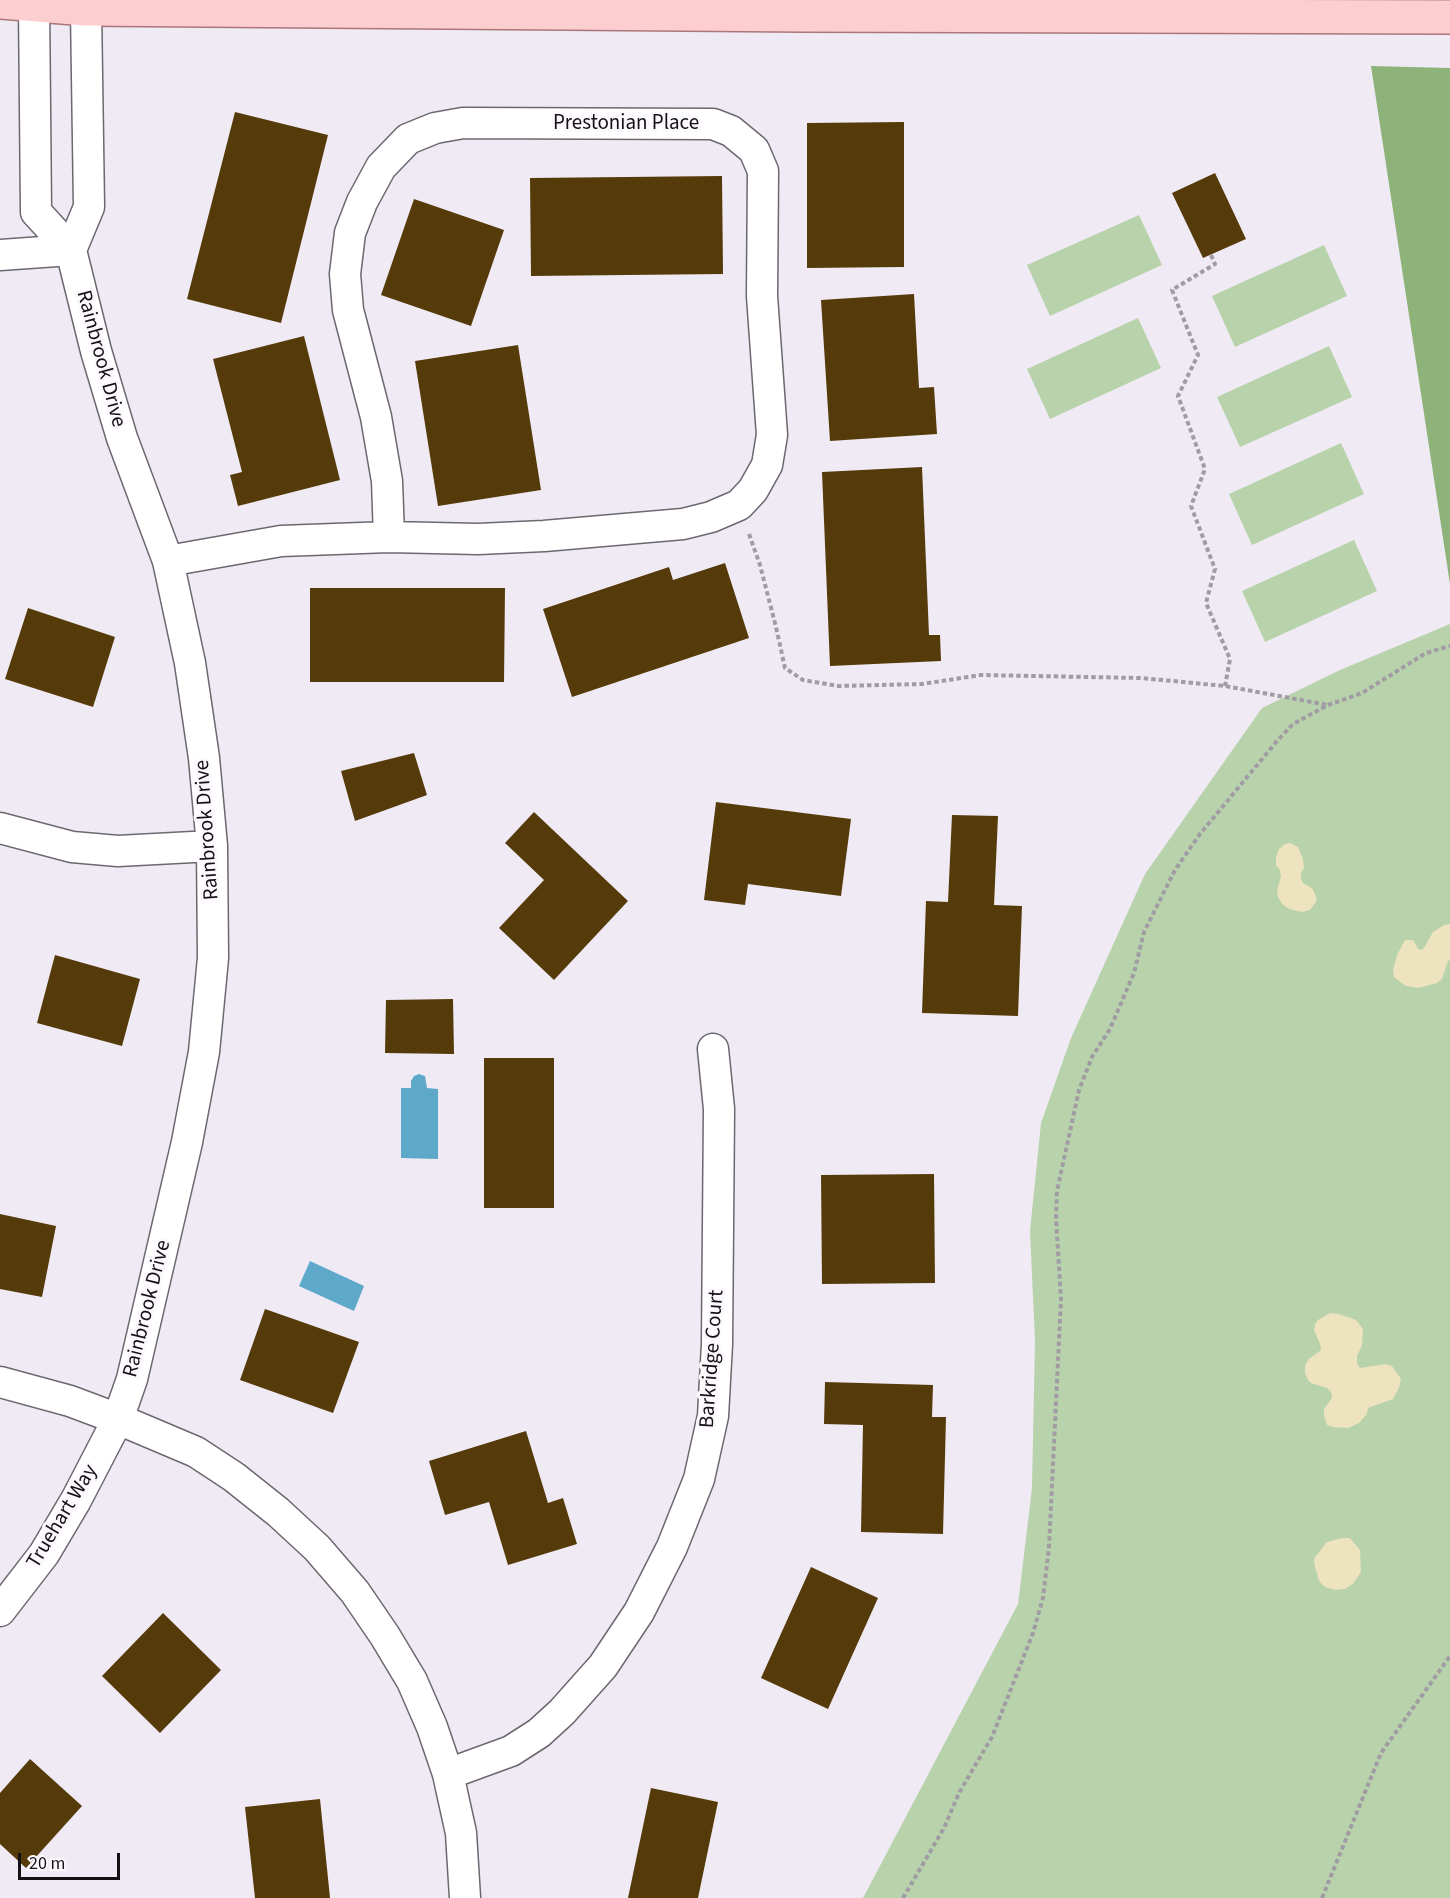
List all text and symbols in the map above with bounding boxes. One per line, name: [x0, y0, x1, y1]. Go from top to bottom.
street label: Prestonian Place: [553, 111, 699, 137]
street label: Rainbrook Drive: [70, 288, 130, 430]
street label: Rainbrook Drive: [191, 759, 225, 901]
street label: Rainbrook Drive: [119, 1238, 177, 1380]
street label: Barkridge Court: [696, 1289, 730, 1429]
street label: Truehart Way: [22, 1461, 104, 1573]
scale bar: [21, 1841, 123, 1879]
text: 20 m: [29, 1851, 65, 1876]

